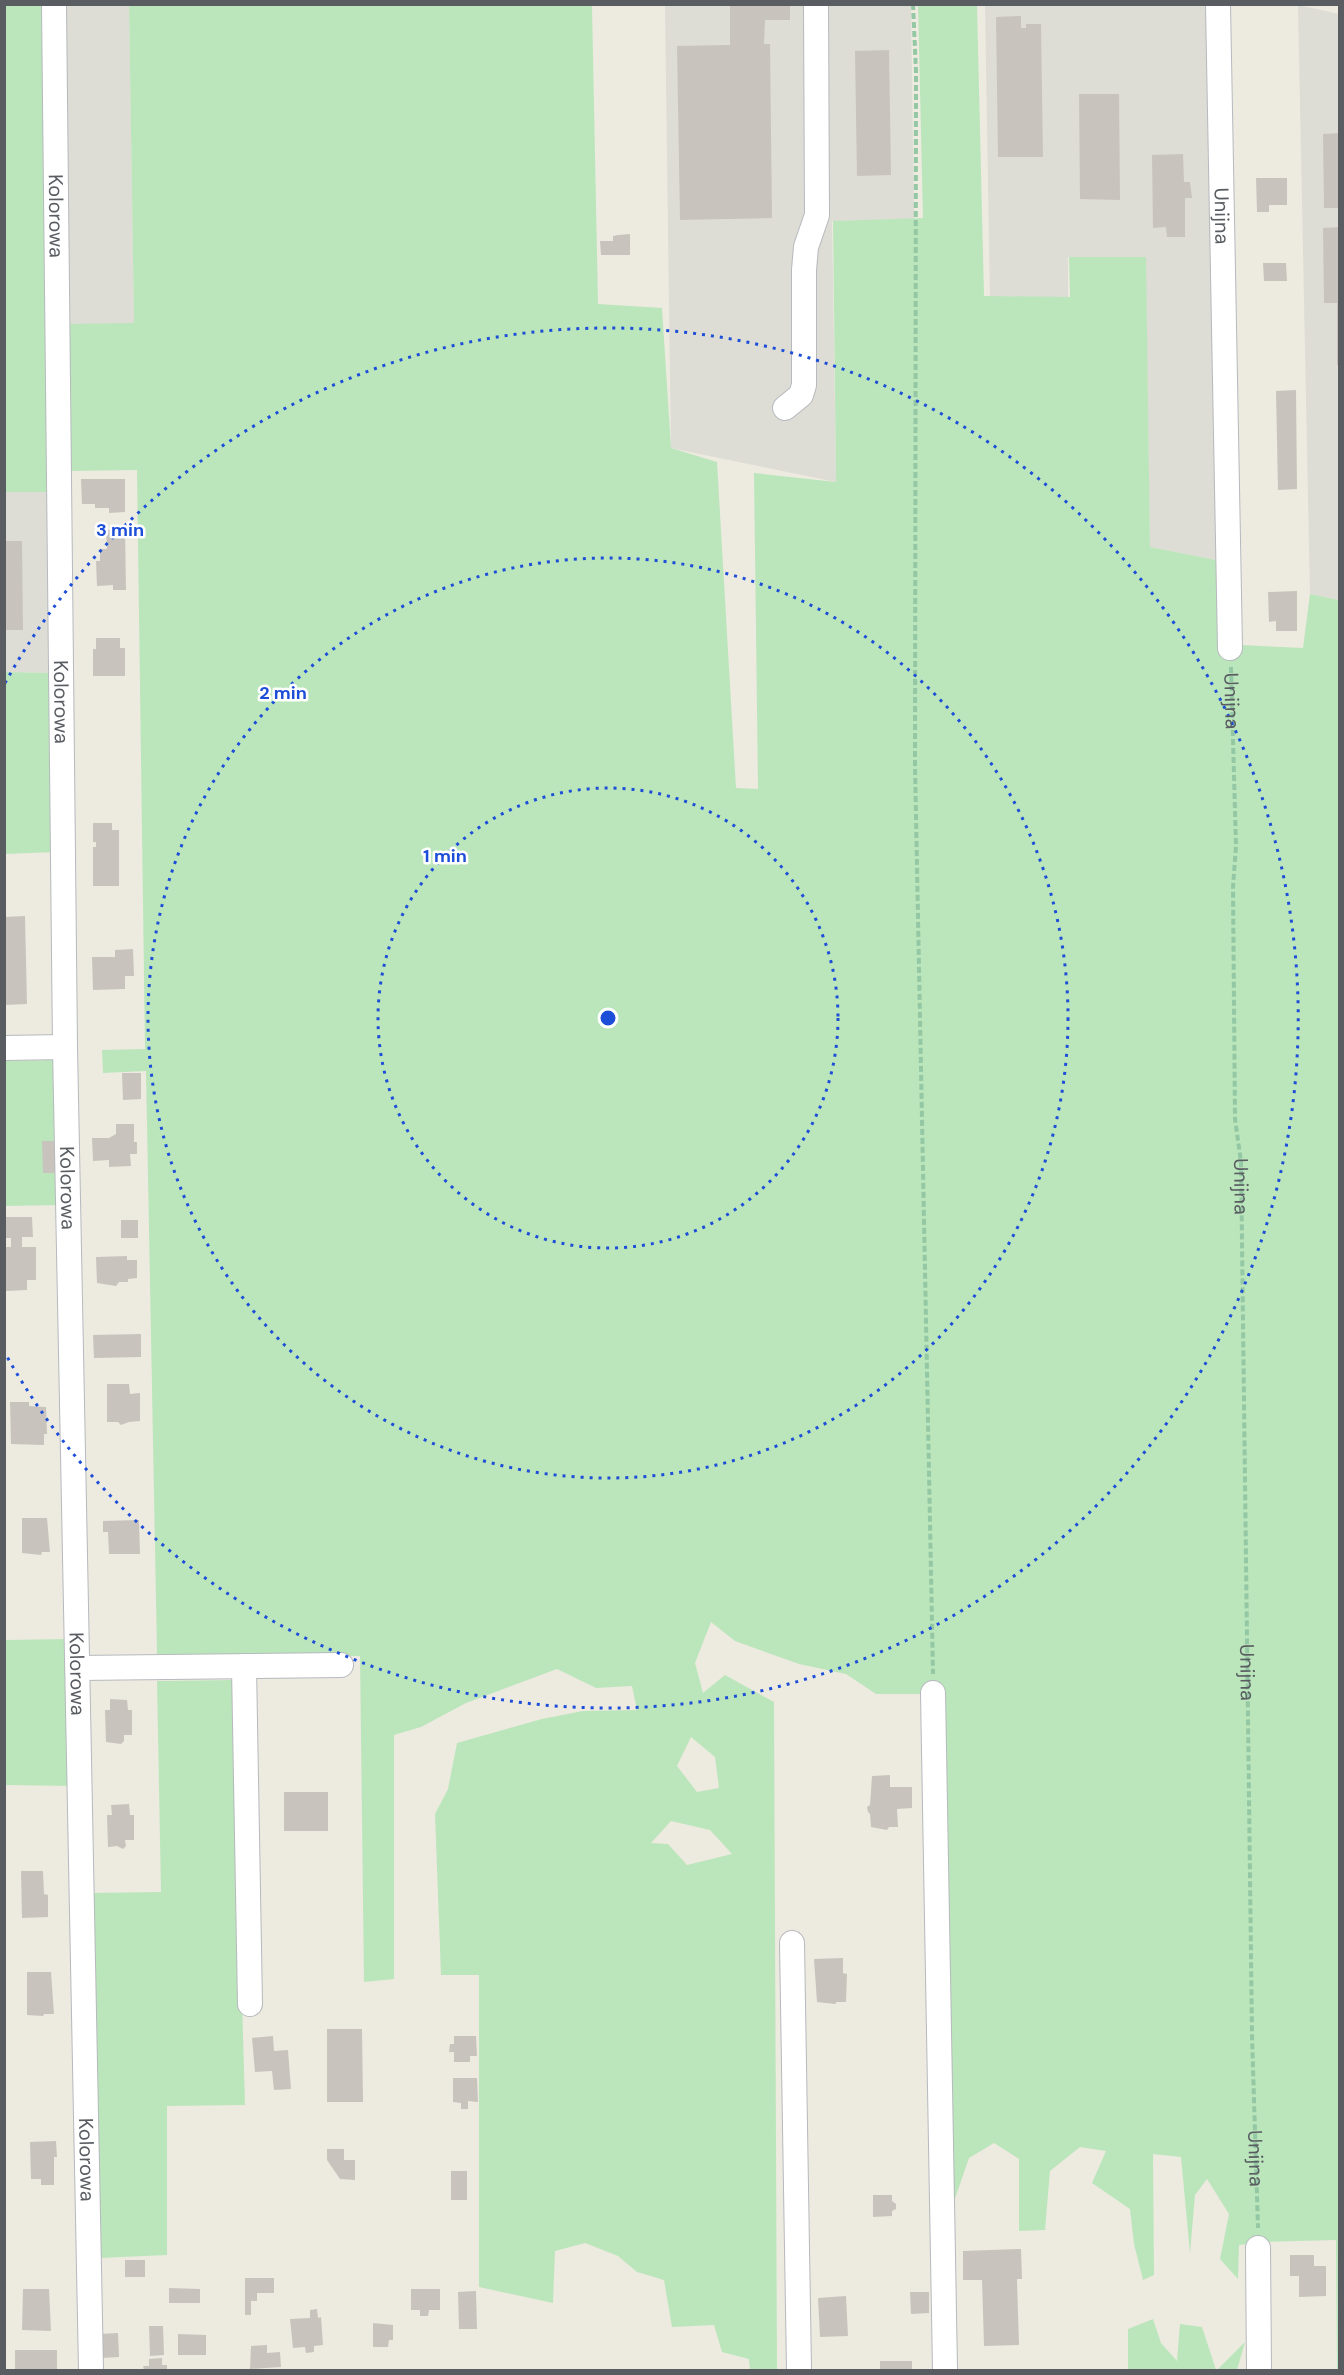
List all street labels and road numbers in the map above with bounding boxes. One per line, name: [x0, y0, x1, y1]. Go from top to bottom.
street label: Kolorowa: [43, 174, 70, 258]
street label: Unijna: [1208, 187, 1235, 245]
street label: Kolorowa: [48, 660, 75, 744]
street label: Unijna: [1218, 672, 1246, 730]
street label: Kolorowa: [54, 1146, 82, 1230]
street label: Unijna: [1228, 1158, 1255, 1215]
street label: Kolorowa: [64, 1632, 91, 1716]
street label: Unijna: [1234, 1644, 1261, 1701]
street label: Kolorowa: [73, 2118, 101, 2202]
street label: Unijna: [1242, 2130, 1270, 2187]

